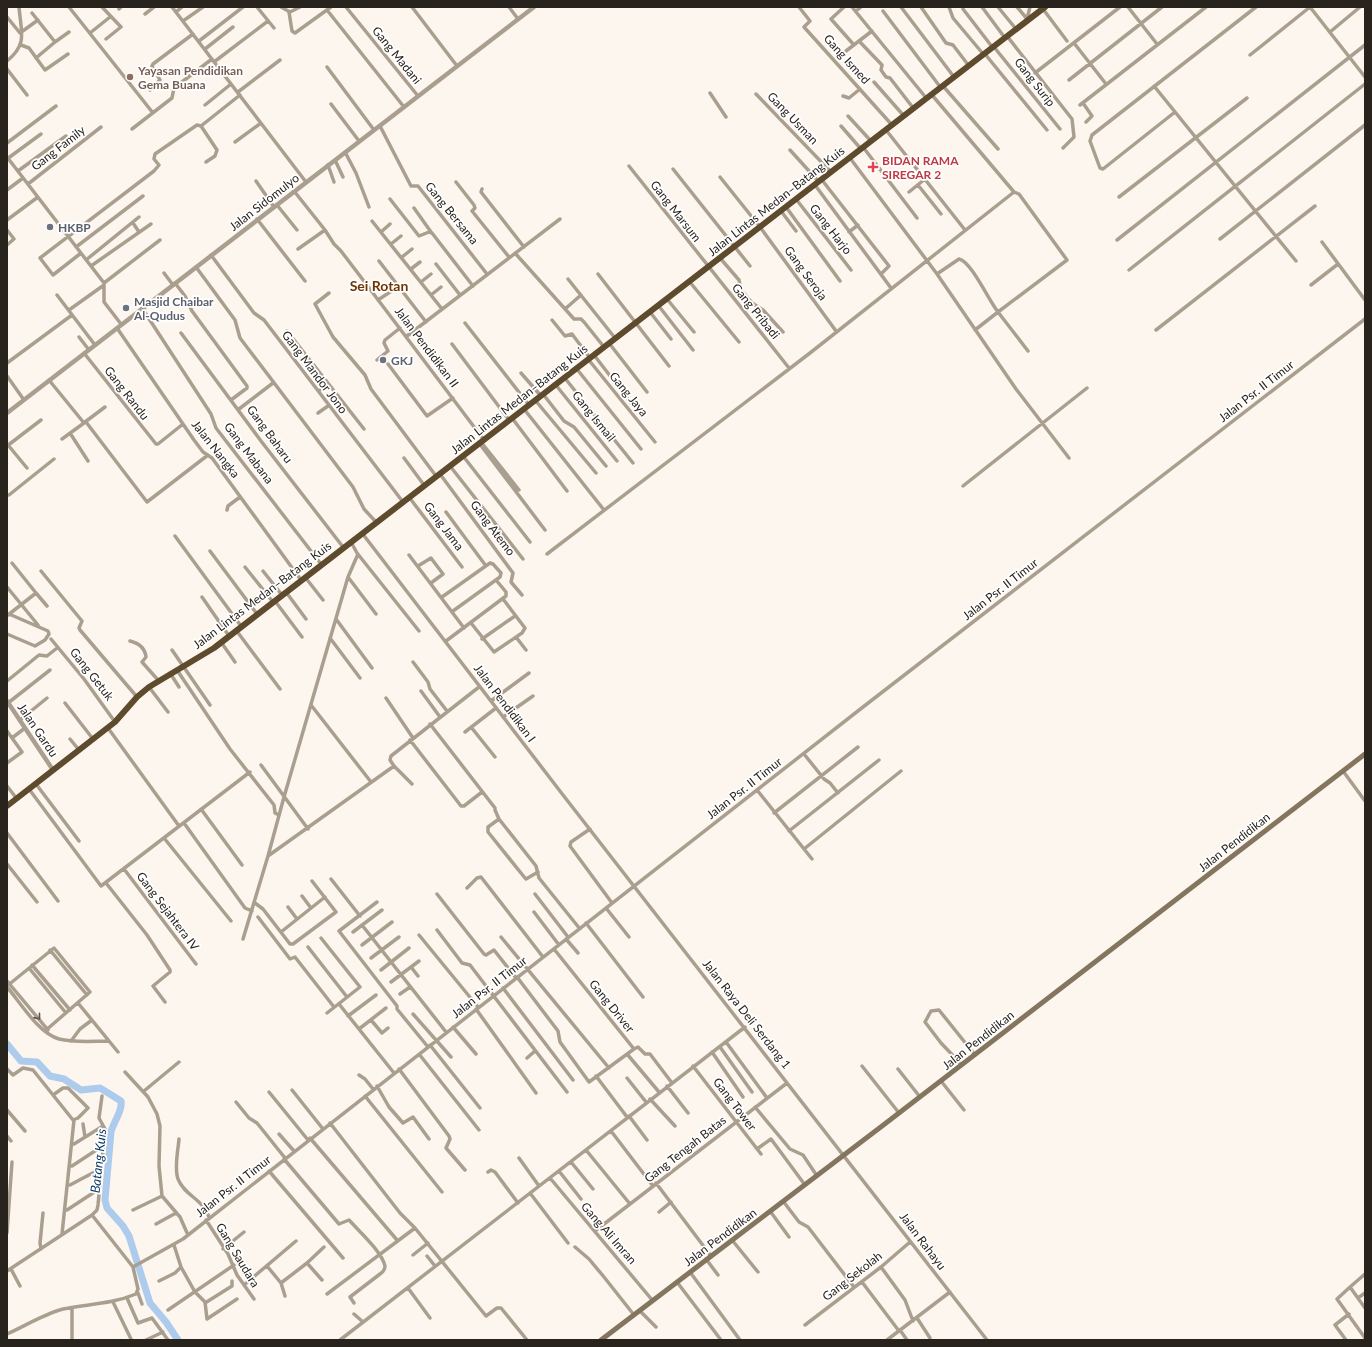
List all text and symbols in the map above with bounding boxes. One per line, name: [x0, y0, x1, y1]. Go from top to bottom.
street label: Gang Madani: [369, 23, 425, 87]
street label: Gang Ismed: [821, 31, 873, 87]
street label: Gang Surip: [1011, 55, 1059, 110]
place label: Yayasan Pendidikan Gema Buana: [137, 63, 243, 92]
marker: Yayasan Pendidikan Gema Buana: [125, 72, 135, 82]
street label: Gang Usman: [764, 89, 822, 147]
street label: Gang Family: [28, 122, 89, 174]
street label: Jalan Lintas Medan–Batang Kuis: [705, 143, 847, 259]
place label: BIDAN RAMA SIREGAR 2: [882, 153, 959, 182]
marker: BIDAN RAMA SIREGAR 2: [867, 161, 879, 173]
street label: Jalan Sidomulyo: [226, 170, 302, 234]
street label: Gang Marsum: [647, 177, 705, 245]
street label: Gang Bersama: [422, 179, 482, 247]
street label: Gang Harjo: [807, 201, 855, 257]
place label: HKBP: [58, 220, 91, 235]
marker: HKBP: [45, 222, 55, 232]
street label: Gang Seroja: [781, 243, 831, 303]
district label: Sei Rotan: [350, 277, 408, 294]
street label: Gang Pribadi: [729, 280, 783, 342]
place label: Masjid Chaibar Al-Qudus: [133, 294, 214, 323]
marker: Masjid Chaibar Al-Qudus: [121, 303, 131, 313]
street label: Jalan Pendidikan II: [392, 304, 462, 390]
street label: Gang Mandor Jono: [279, 328, 351, 417]
street label: Jalan Lintas Medan–Batang Kuis: [448, 341, 590, 457]
place label: GKJ: [391, 353, 413, 368]
marker: GKJ: [378, 355, 388, 365]
street label: Jalan Psr. II Timur: [1215, 356, 1297, 425]
street label: Gang Randu: [101, 363, 153, 423]
street label: Gang Jaya: [606, 369, 652, 419]
street label: Gang Ismail: [569, 388, 619, 444]
street label: Gang Baharu: [244, 402, 296, 466]
street label: Jalan Nangka: [189, 417, 243, 481]
street label: Gang Mabana: [221, 419, 277, 487]
street label: Gang Atemo: [467, 497, 519, 559]
street label: Gang Jama: [421, 499, 467, 553]
street label: Jalan Lintas Medan–Batang Kuis: [190, 538, 334, 652]
street label: Jalan Psr. II Timur: [959, 554, 1041, 623]
street label: Gang Getuk: [67, 645, 118, 704]
street label: Jalan Pendidikan I: [471, 661, 539, 745]
street label: Jalan Gardu: [15, 700, 61, 760]
street label: Jalan Psr. II Timur: [703, 753, 785, 822]
street label: Jalan Pendidikan: [1195, 809, 1273, 875]
street label: Gang Sejahtera IV: [134, 869, 203, 954]
street label: Jalan Psr. II Timur: [448, 952, 530, 1021]
street label: Jalan Raya Deli Serdang 1: [700, 956, 794, 1072]
street label: Gang Driver: [586, 977, 638, 1036]
street label: Jalan Pendidikan: [939, 1007, 1017, 1073]
one-way arrow: [34, 1012, 41, 1019]
street label: Gang Tower: [710, 1074, 760, 1134]
street label: Gang Tengah Batas: [641, 1112, 729, 1186]
water label: Batang Kuis: [87, 1128, 109, 1194]
street label: Jalan Psr. II Timur: [192, 1151, 274, 1220]
street label: Gang Ali Imran: [578, 1199, 640, 1267]
street label: Jalan Pendidikan: [681, 1205, 759, 1269]
street label: Jalan Rahayu: [897, 1209, 949, 1273]
street label: Gang Saudara: [213, 1220, 263, 1290]
street label: Gang Sekolah: [819, 1248, 885, 1304]

